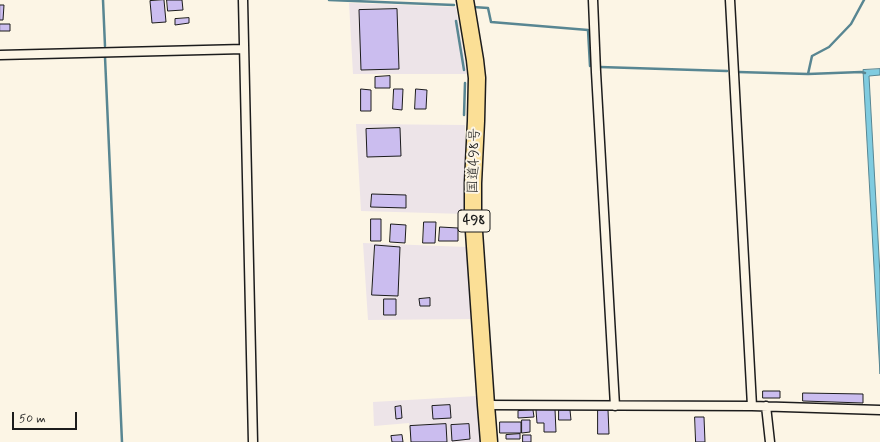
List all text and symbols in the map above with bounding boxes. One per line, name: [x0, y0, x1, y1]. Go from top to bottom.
street label: 国道498号: [465, 128, 485, 194]
road number: 498: [458, 210, 490, 232]
scale bar: [14, 404, 79, 430]
text: 50 m: [19, 411, 46, 427]

